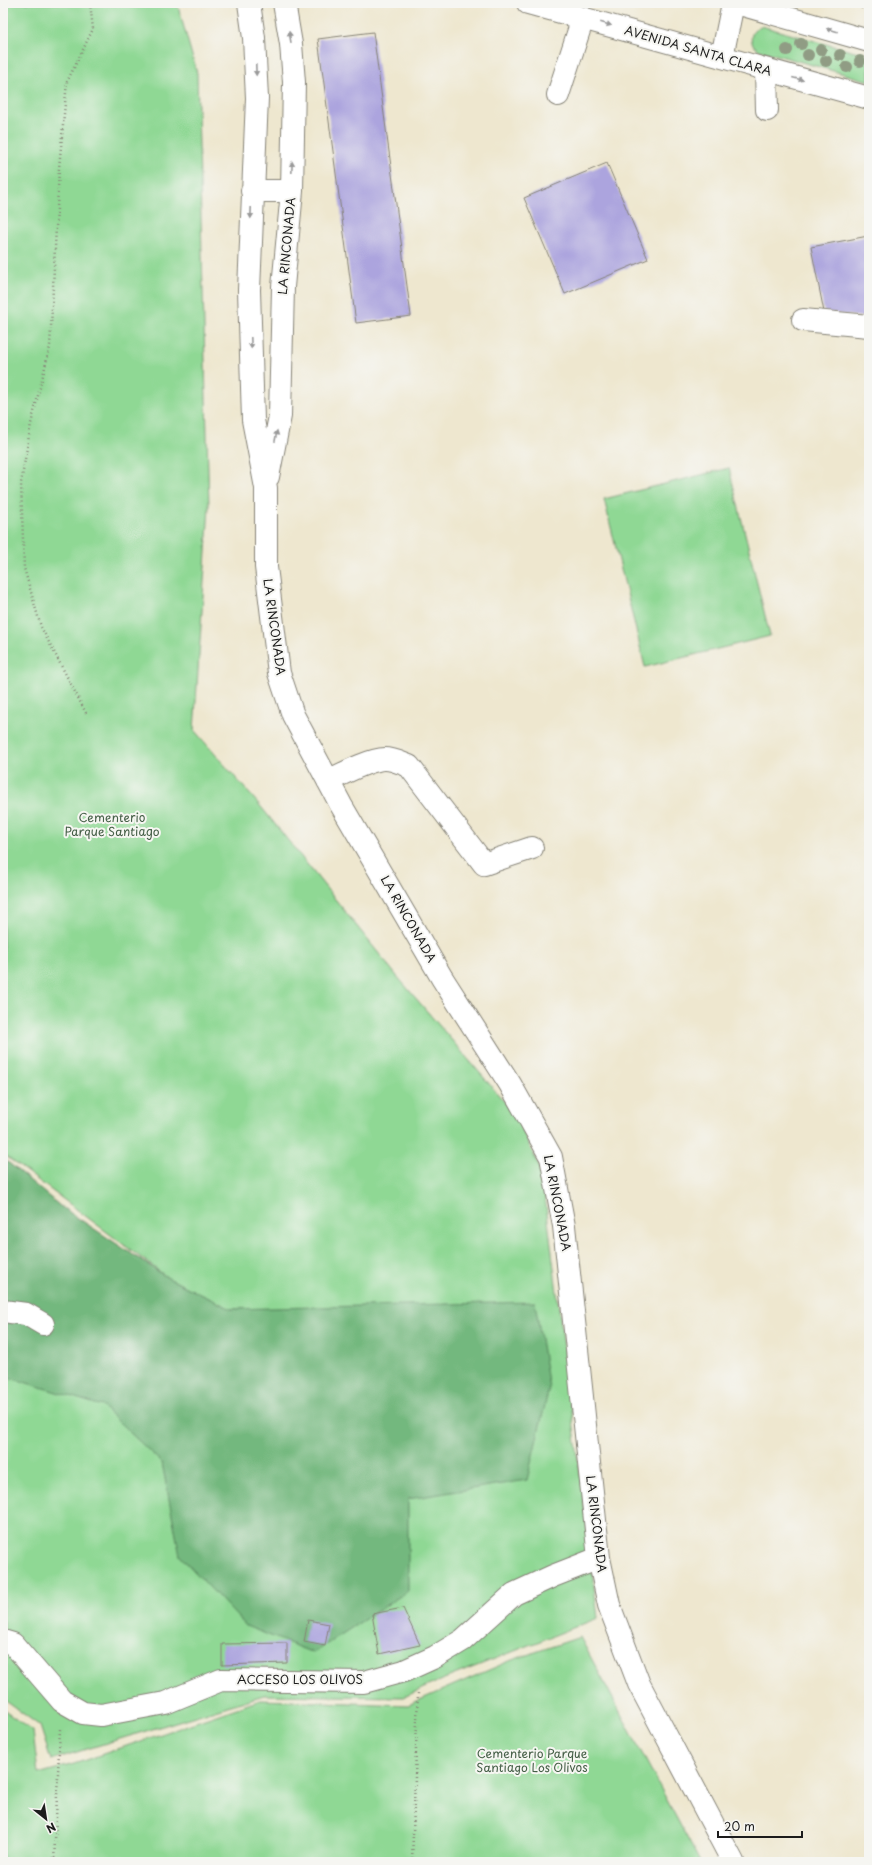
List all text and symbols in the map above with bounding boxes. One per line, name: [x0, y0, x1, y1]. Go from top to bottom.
street label: AVENIDA SANTA CLARA: [623, 20, 774, 80]
one-way arrow: [600, 21, 612, 27]
one-way arrow: [825, 27, 838, 33]
one-way arrow: [287, 31, 293, 43]
one-way arrow: [252, 64, 259, 76]
one-way arrow: [793, 76, 805, 82]
one-way arrow: [289, 161, 296, 173]
street label: LA RINCONADA: [273, 197, 299, 295]
one-way arrow: [248, 207, 254, 220]
one-way arrow: [247, 337, 254, 349]
one-way arrow: [273, 430, 279, 442]
street label: LA RINCONADA: [259, 577, 291, 676]
park label: Cementerio Parque Santiago: [64, 808, 160, 840]
street label: LA RINCONADA: [377, 872, 441, 965]
street label: LA RINCONADA: [540, 1153, 576, 1252]
street label: LA RINCONADA: [582, 1474, 612, 1573]
street label: ACCESO LOS OLIVOS: [237, 1670, 363, 1688]
park label: Cementerio Parque Santiago Los Olivos: [476, 1744, 588, 1776]
north arrow: [26, 1799, 66, 1839]
scale bar: [718, 1813, 802, 1839]
text: 20 m: [724, 1817, 755, 1835]
text: N: [43, 1819, 59, 1838]

